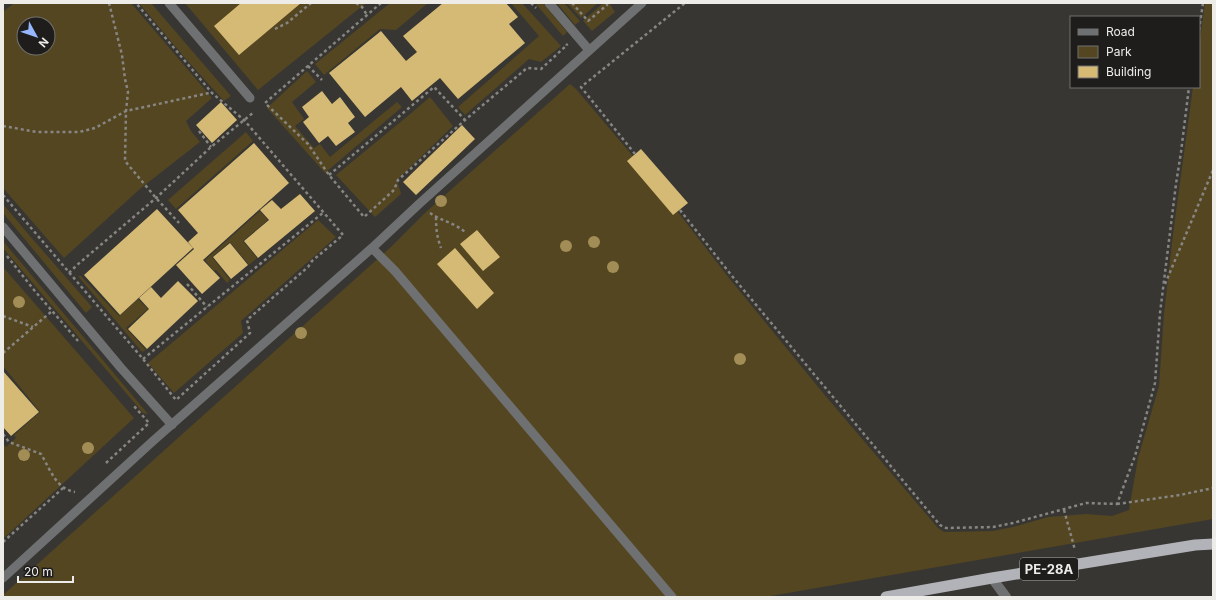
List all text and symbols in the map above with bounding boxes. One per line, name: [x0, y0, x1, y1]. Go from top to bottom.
north arrow: [16, 16, 56, 56]
legend: [1070, 16, 1200, 88]
text: Road: [1106, 24, 1135, 39]
text: N: [36, 35, 52, 50]
text: Park: [1106, 44, 1132, 59]
text: Building: [1106, 64, 1151, 79]
scale bar: [18, 558, 73, 584]
road number: PE-28A: [1020, 558, 1078, 580]
text: 20 m: [24, 564, 53, 579]

